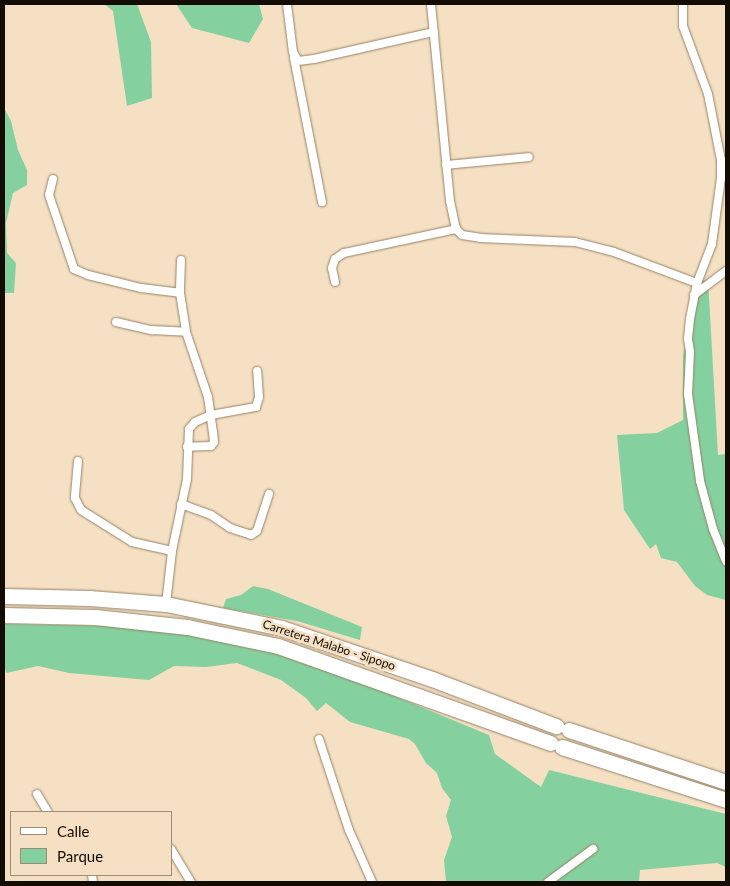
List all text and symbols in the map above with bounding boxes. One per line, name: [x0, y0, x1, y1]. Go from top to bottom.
street label: Carretera Malabo - Sipopo: [261, 617, 397, 673]
legend: [10, 811, 172, 876]
text: Calle: [57, 822, 89, 840]
text: Parque: [57, 847, 103, 865]

